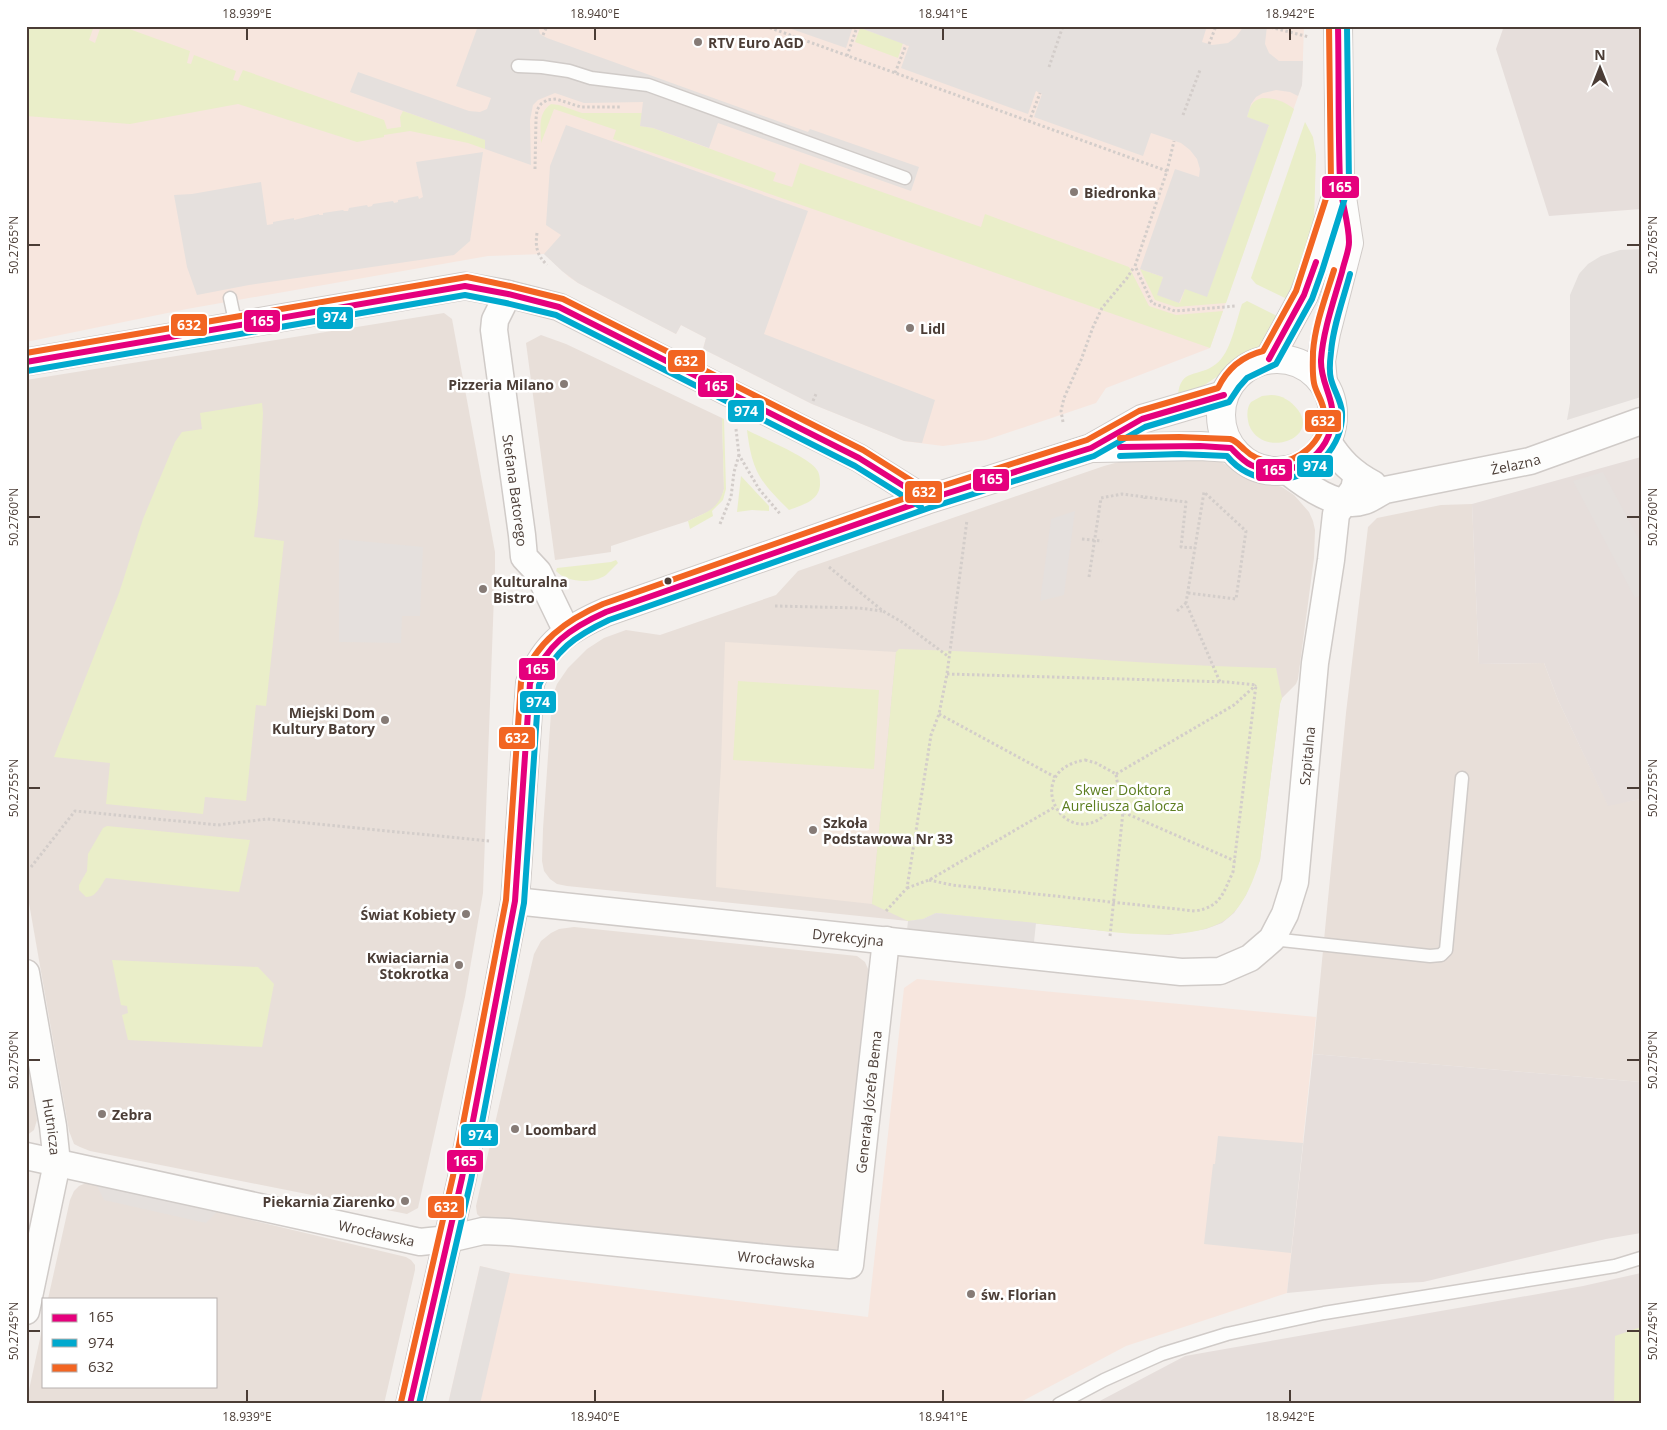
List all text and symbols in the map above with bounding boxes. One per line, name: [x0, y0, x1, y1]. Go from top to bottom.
text: 18.939°E: [222, 5, 272, 22]
text: 18.940°E: [570, 5, 620, 22]
text: 18.941°E: [918, 5, 968, 22]
text: 18.942°E: [1265, 5, 1315, 22]
place label: RTV Euro AGD: [708, 33, 804, 52]
marker: RTV Euro AGD: [692, 36, 704, 48]
north arrow: [1574, 42, 1624, 92]
text: N: [1594, 45, 1606, 64]
line badge: 165: [1321, 175, 1360, 199]
text: 165: [1328, 177, 1352, 196]
place label: Biedronka: [1084, 183, 1156, 202]
marker: Biedronka: [1068, 186, 1080, 198]
text: 50.2765°N: [5, 216, 22, 274]
text: 50.2765°N: [1644, 216, 1661, 274]
line badge: 974: [316, 306, 354, 330]
text: 974: [323, 307, 347, 326]
line badge: 165: [243, 309, 281, 333]
text: 165: [250, 311, 274, 330]
line badge: 632: [170, 313, 208, 337]
text: 632: [177, 315, 201, 334]
place label: Lidl: [920, 319, 945, 338]
marker: Lidl: [904, 322, 916, 334]
line badge: 632: [667, 349, 706, 373]
text: 632: [674, 351, 698, 370]
line badge: 165: [697, 374, 735, 398]
place label: Pizzeria Milano: [448, 375, 554, 394]
text: 165: [704, 376, 728, 395]
marker: Pizzeria Milano: [558, 378, 570, 390]
line badge: 974: [727, 399, 765, 423]
text: 974: [734, 401, 758, 420]
line badge: 632: [1304, 409, 1342, 433]
text: 632: [1311, 411, 1335, 430]
street label: Stefana Batorego: [499, 433, 532, 547]
street label: Żelazna: [1489, 449, 1543, 478]
line badge: 974: [1296, 454, 1334, 478]
text: 974: [1303, 456, 1327, 475]
line badge: 165: [1255, 458, 1293, 482]
text: 165: [1262, 460, 1286, 479]
line badge: 165: [972, 468, 1010, 492]
text: 165: [979, 469, 1003, 488]
line badge: 632: [904, 480, 943, 504]
text: 632: [912, 482, 936, 501]
text: 50.2760°N: [5, 488, 22, 546]
text: 50.2760°N: [1644, 488, 1661, 546]
place label: Kulturalna Bistro: [493, 572, 568, 607]
unlabelled marker: [663, 576, 673, 586]
marker: Kulturalna Bistro: [477, 583, 489, 595]
line badge: 165: [518, 657, 556, 681]
text: 165: [525, 659, 549, 678]
line badge: 974: [519, 690, 557, 714]
text: 974: [526, 692, 550, 711]
place label: Miejski Dom Kultury Batory: [272, 703, 375, 738]
marker: Miejski Dom Kultury Batory: [379, 714, 391, 726]
street label: Szpitalna: [1294, 725, 1319, 786]
line badge: 632: [498, 726, 536, 750]
text: 632: [505, 728, 529, 747]
text: 50.2755°N: [5, 759, 22, 817]
text: 50.2755°N: [1644, 759, 1661, 817]
park label: Skwer Doktora Aureliusza Galocza: [1062, 780, 1184, 815]
place label: Szkoła Podstawowa Nr 33: [823, 813, 953, 848]
marker: Szkoła Podstawowa Nr 33: [807, 824, 819, 836]
place label: Świat Kobiety: [360, 905, 456, 924]
marker: Świat Kobiety: [460, 908, 472, 920]
street label: Dyrekcyjna: [811, 923, 885, 950]
place label: Kwiaciarnia Stokrotka: [367, 948, 449, 983]
marker: Kwiaciarnia Stokrotka: [453, 959, 465, 971]
street label: Generała Józefa Bema: [851, 1030, 885, 1174]
text: 50.2750°N: [5, 1031, 22, 1089]
text: 50.2750°N: [1644, 1031, 1661, 1089]
street label: Hutnicza: [39, 1097, 66, 1156]
place label: Zebra: [112, 1105, 152, 1124]
marker: Zebra: [96, 1108, 108, 1120]
place label: Loombard: [525, 1120, 597, 1139]
line badge: 974: [460, 1123, 499, 1147]
marker: Loombard: [509, 1123, 521, 1135]
text: 974: [468, 1125, 492, 1144]
line badge: 165: [446, 1149, 484, 1173]
text: 165: [453, 1151, 477, 1170]
place label: Piekarnia Ziarenko: [263, 1192, 395, 1211]
marker: Piekarnia Ziarenko: [399, 1195, 411, 1207]
line badge: 632: [427, 1195, 465, 1219]
text: 632: [434, 1197, 458, 1216]
street label: Wrocławska: [337, 1215, 417, 1250]
street label: Wrocławska: [737, 1246, 816, 1272]
place label: św. Florian: [981, 1285, 1056, 1304]
marker: św. Florian: [965, 1288, 977, 1300]
legend: [42, 1298, 218, 1388]
text: 50.2745°N: [5, 1302, 22, 1360]
text: 50.2745°N: [1644, 1302, 1661, 1360]
text: 165: [88, 1306, 114, 1326]
text: 974: [88, 1332, 114, 1352]
text: 632: [88, 1356, 114, 1376]
text: 18.939°E: [222, 1408, 272, 1425]
text: 18.940°E: [570, 1408, 620, 1425]
text: 18.941°E: [918, 1408, 968, 1425]
text: 18.942°E: [1265, 1408, 1315, 1425]

